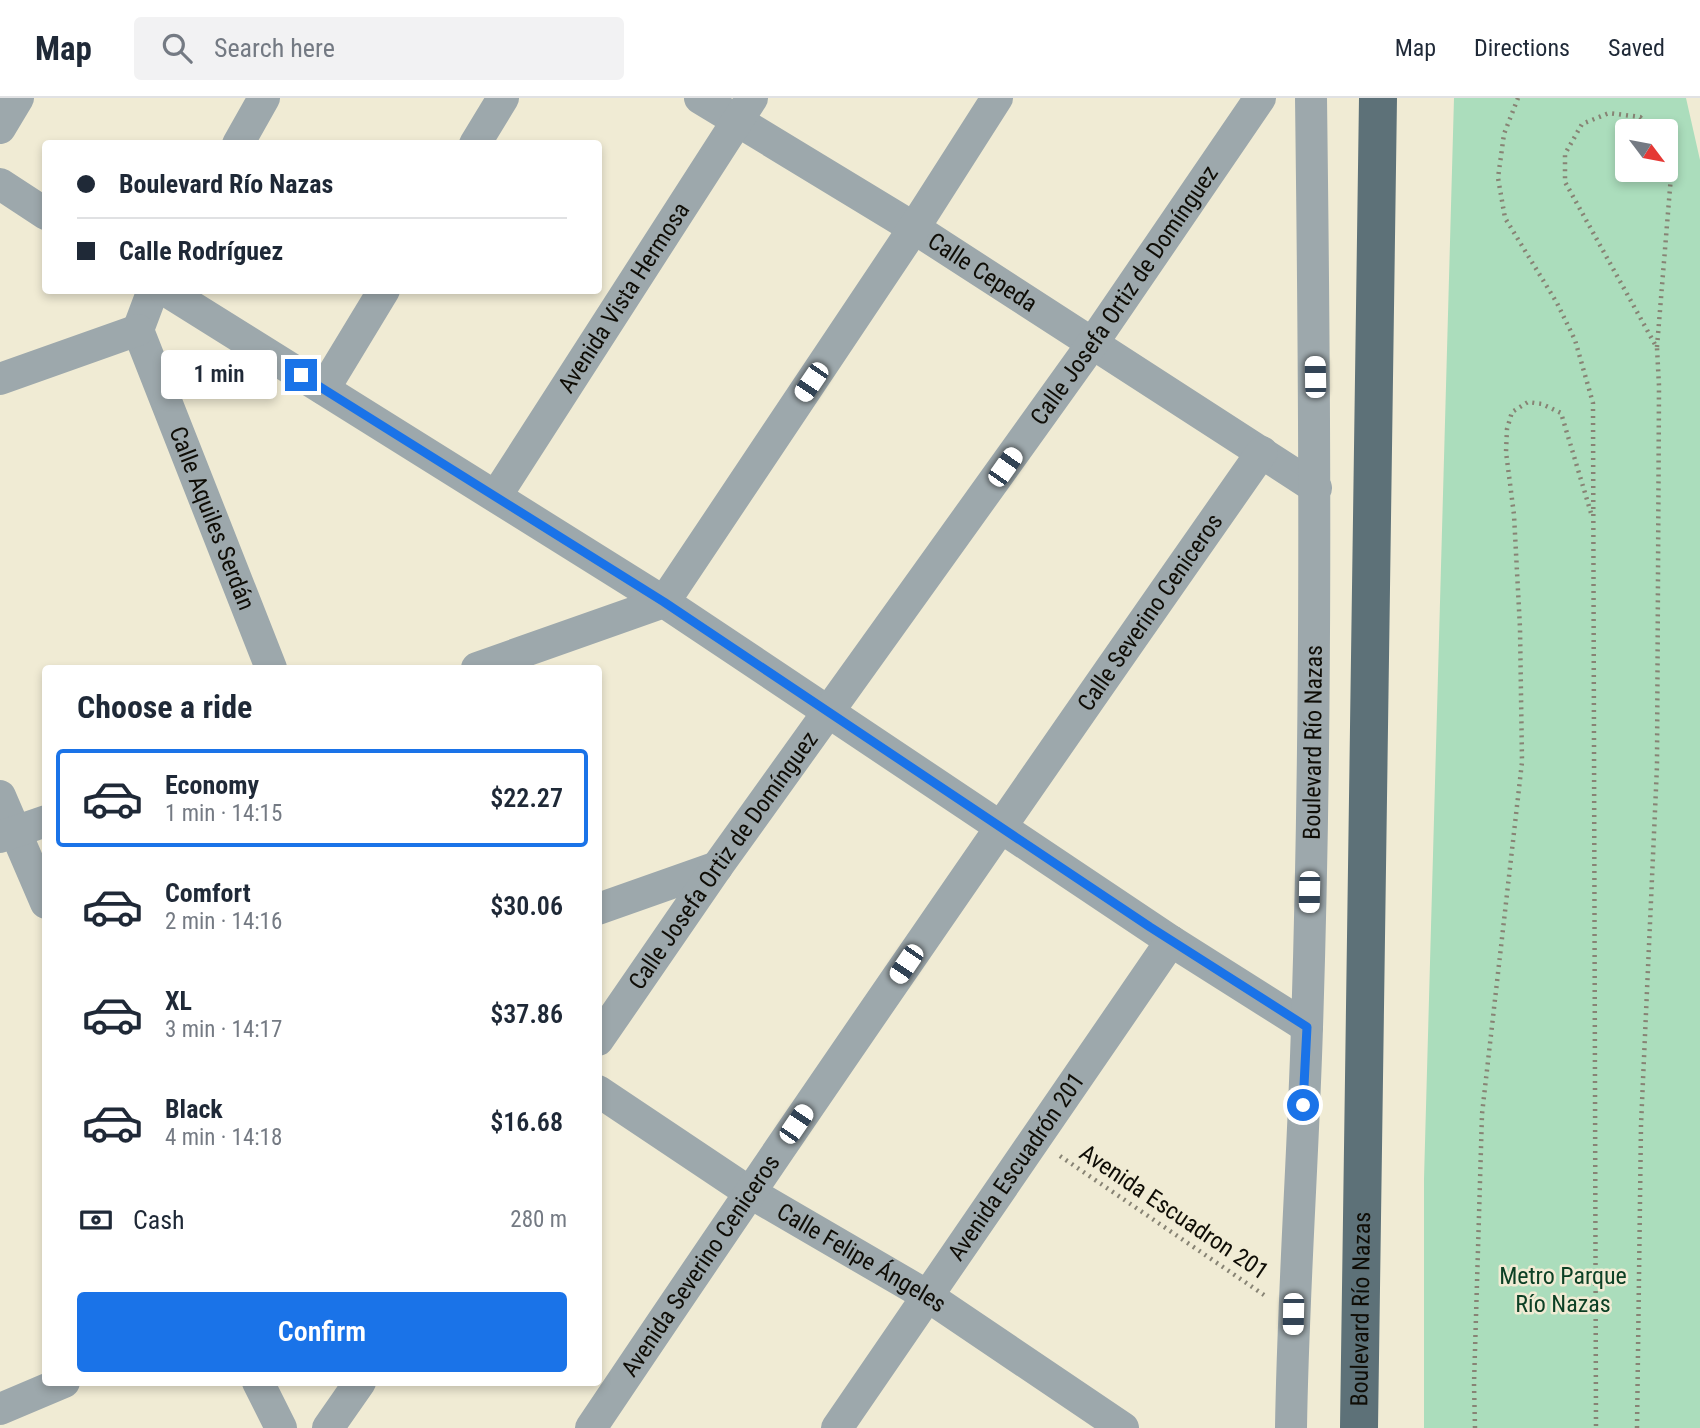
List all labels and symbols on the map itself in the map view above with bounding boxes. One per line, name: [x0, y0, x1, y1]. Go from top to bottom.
north arrow: [1615, 119, 1678, 182]
street label: Calle Josefa Ortiz de Domínguez: [1025, 160, 1224, 430]
street label: Avenida Vista Hermosa: [552, 197, 695, 398]
street label: Calle Cepeda: [923, 227, 1042, 318]
callout: 1 min: [161, 350, 276, 400]
car: [1305, 356, 1326, 398]
route end: [285, 359, 317, 391]
car: [791, 359, 832, 405]
street label: Calle Aquiles Serdán: [163, 422, 261, 614]
car: [985, 444, 1026, 490]
street label: Calle Severino Ceniceros: [1072, 508, 1229, 716]
street label: Boulevard Río Nazas: [1298, 645, 1328, 840]
street label: Calle Josefa Ortiz de Domínguez: [623, 726, 824, 995]
car: [1299, 871, 1320, 913]
car: [886, 941, 927, 987]
street label: Avenida Escuadrón 201: [942, 1067, 1090, 1266]
route start: [1287, 1089, 1319, 1121]
car: [776, 1101, 817, 1147]
street label: Avenida Escuadron 201: [1074, 1138, 1274, 1286]
street label: Avenida Severino Ceniceros: [616, 1149, 786, 1382]
street label: Calle Felipe Ángeles: [772, 1197, 951, 1318]
street label: Boulevard Río Nazas: [1345, 1211, 1376, 1407]
park label: Metro Parque Río Nazas: [1499, 1262, 1627, 1318]
car: [1283, 1293, 1304, 1335]

